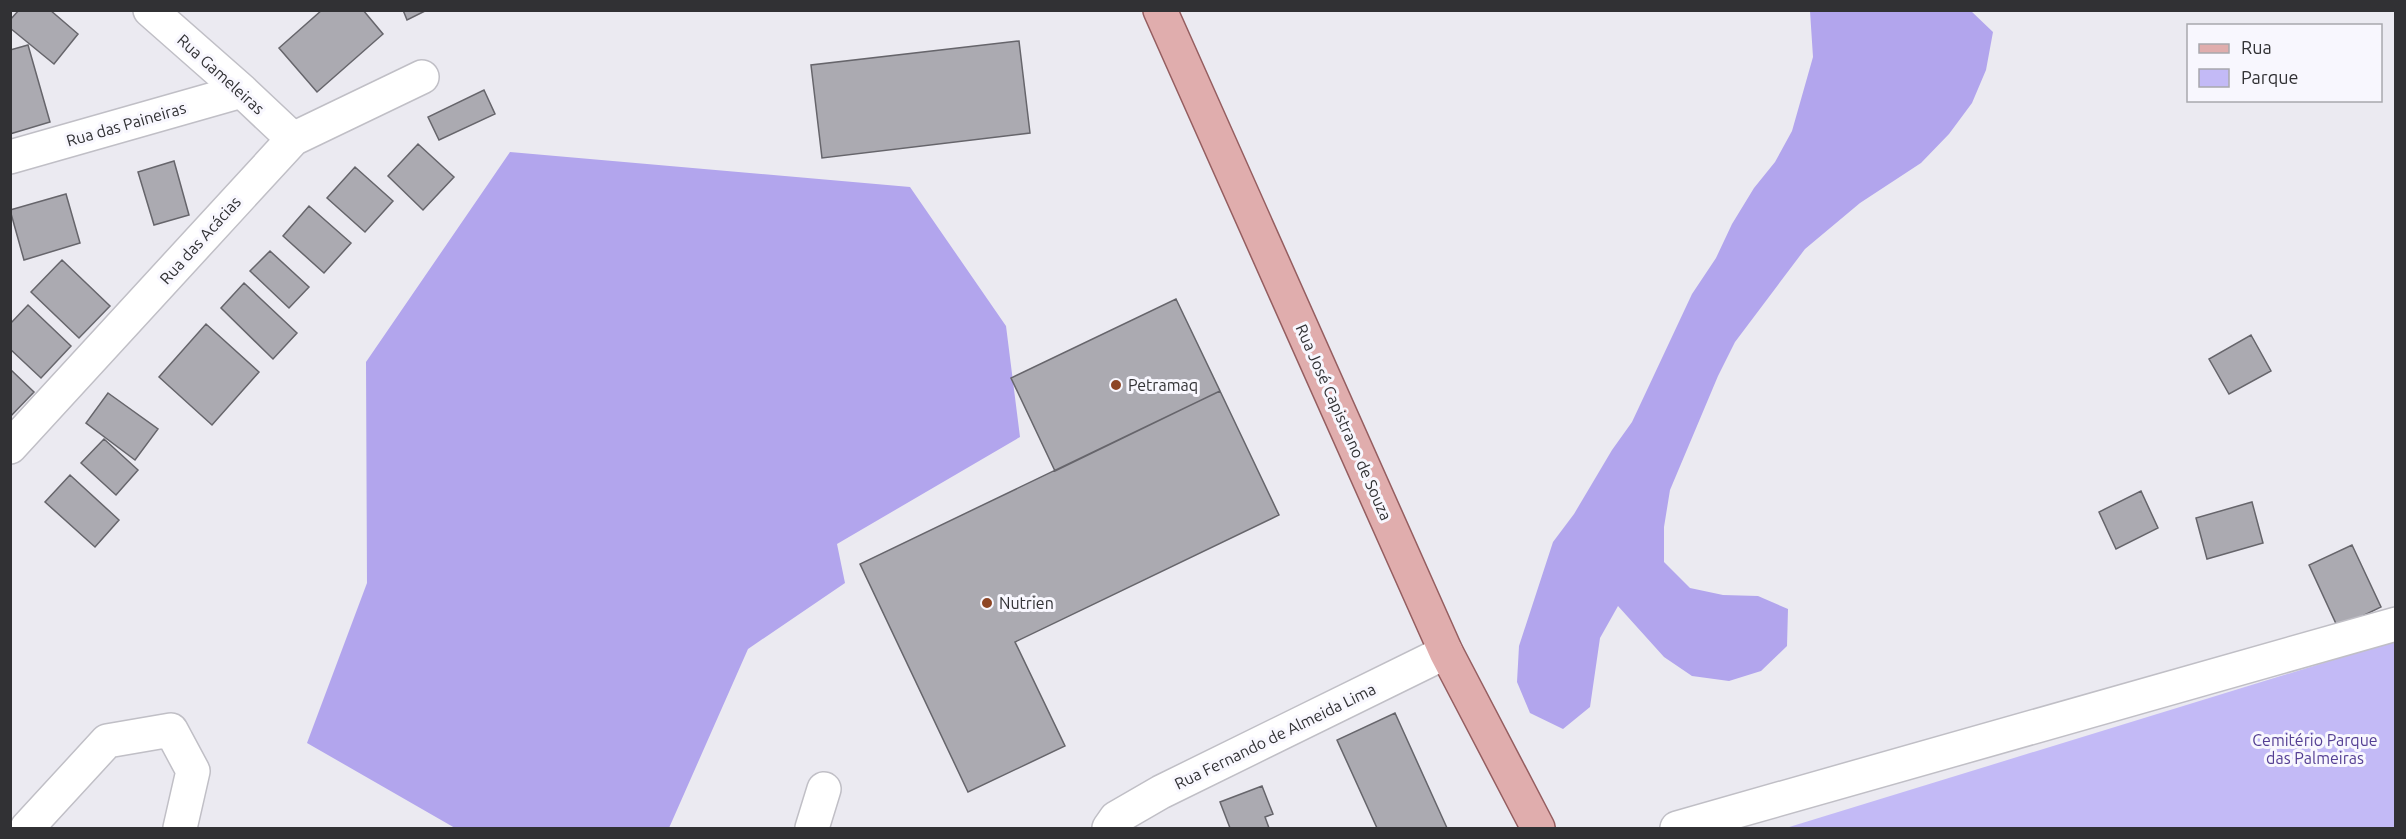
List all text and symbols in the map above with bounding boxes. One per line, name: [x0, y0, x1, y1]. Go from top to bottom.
legend: [2187, 24, 2382, 102]
street label: Rua Gameleiras: [174, 30, 268, 118]
text: Rua: [2241, 37, 2272, 57]
text: Parque: [2241, 67, 2298, 87]
street label: Rua das Paineiras: [64, 98, 188, 150]
street label: Rua das Acácias: [156, 192, 244, 288]
street label: Rua José Capistrano de Souza: [1292, 321, 1396, 523]
place label: Petramaq: [1128, 376, 1198, 394]
marker: Petramaq: [1109, 378, 1123, 392]
place label: Nutrien: [999, 594, 1054, 612]
marker: Nutrien: [980, 596, 994, 610]
street label: Rua Fernando de Almeida Lima: [1172, 679, 1378, 793]
park label: Cemitério Parque das Palmeiras: [2252, 731, 2378, 767]

